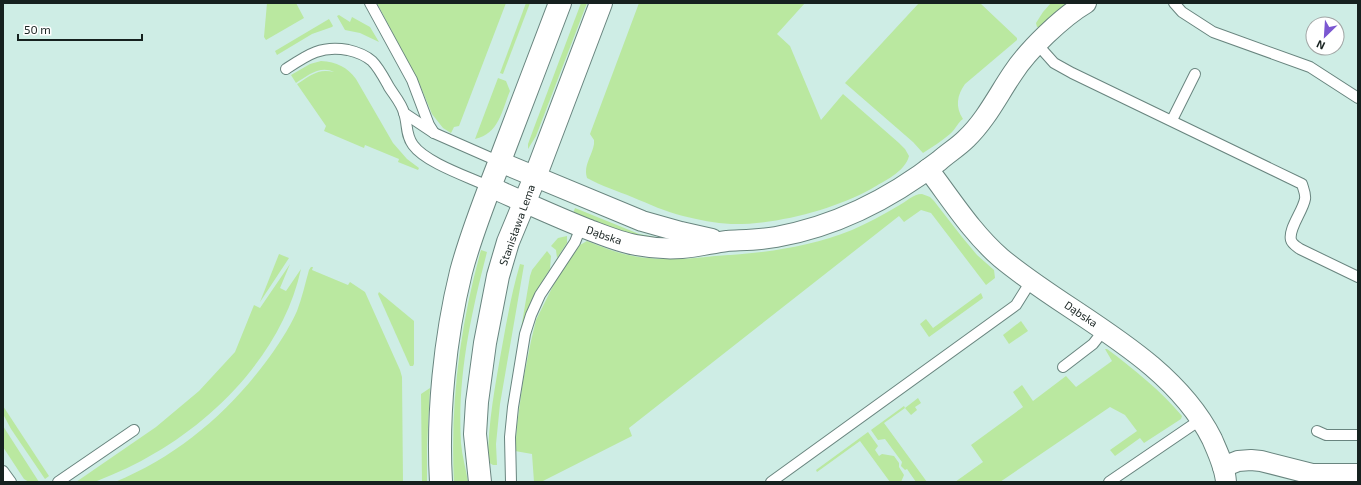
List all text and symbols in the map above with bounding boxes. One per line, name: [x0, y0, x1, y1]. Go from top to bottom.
scale bar: [18, 16, 142, 42]
north arrow: [1305, 16, 1345, 56]
text: 50 m: [24, 22, 51, 36]
text: N: [1314, 38, 1327, 53]
street label: Stanisława Lema: [496, 182, 537, 267]
street label: Dąbska: [585, 222, 624, 247]
street label: Dąbska: [1062, 298, 1100, 329]

